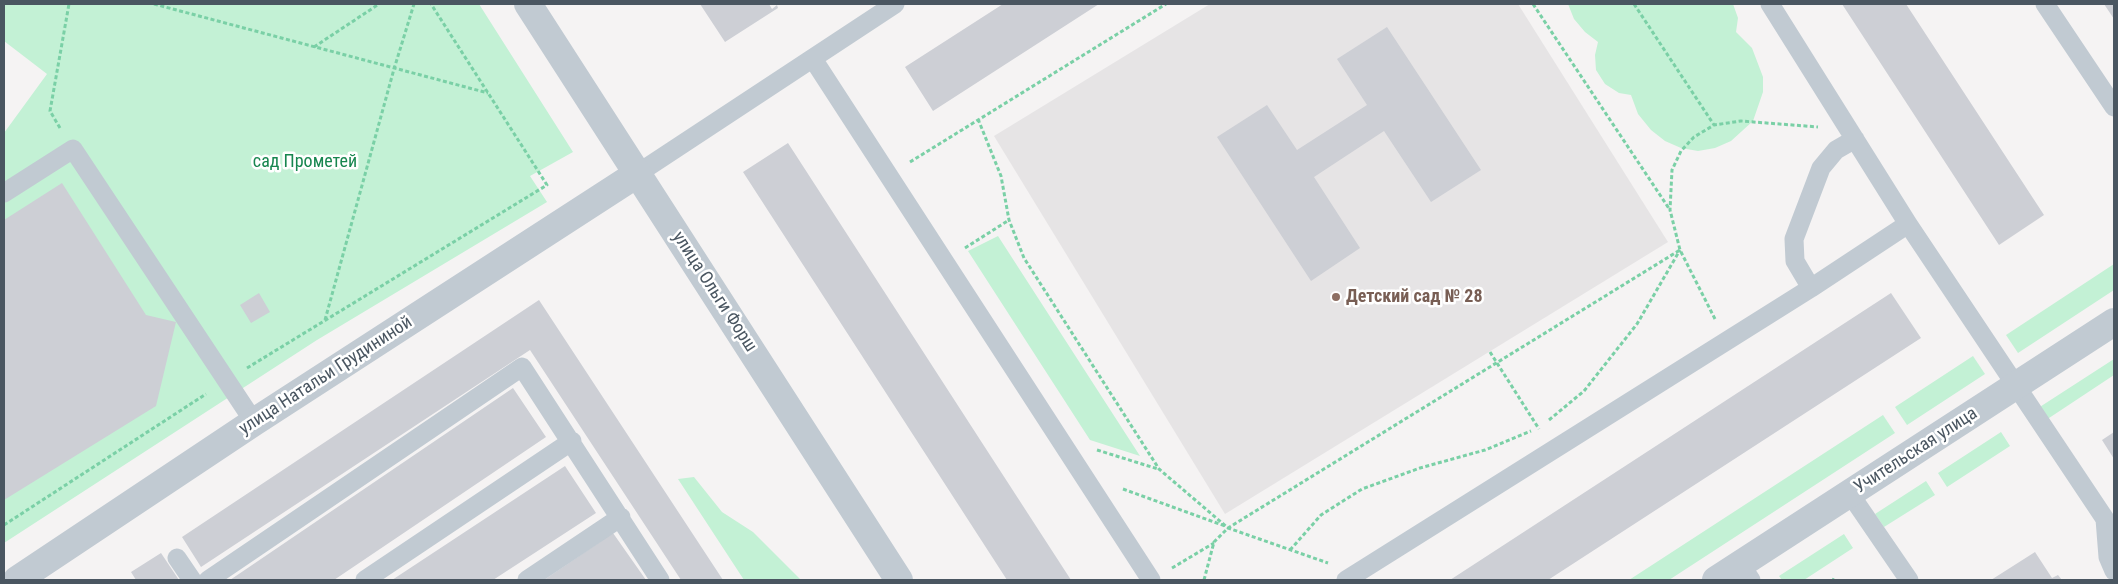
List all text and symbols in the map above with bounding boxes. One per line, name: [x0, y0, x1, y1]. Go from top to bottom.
park label: сад Прометей: [253, 151, 357, 173]
street label: улица Ольги Форш: [667, 228, 761, 356]
place label: Детский сад № 28: [1346, 286, 1483, 308]
marker: Детский сад № 28: [1330, 291, 1342, 303]
street label: улица Натальи Грудининой: [235, 312, 417, 440]
street label: Учительская улица: [1850, 403, 1982, 499]

